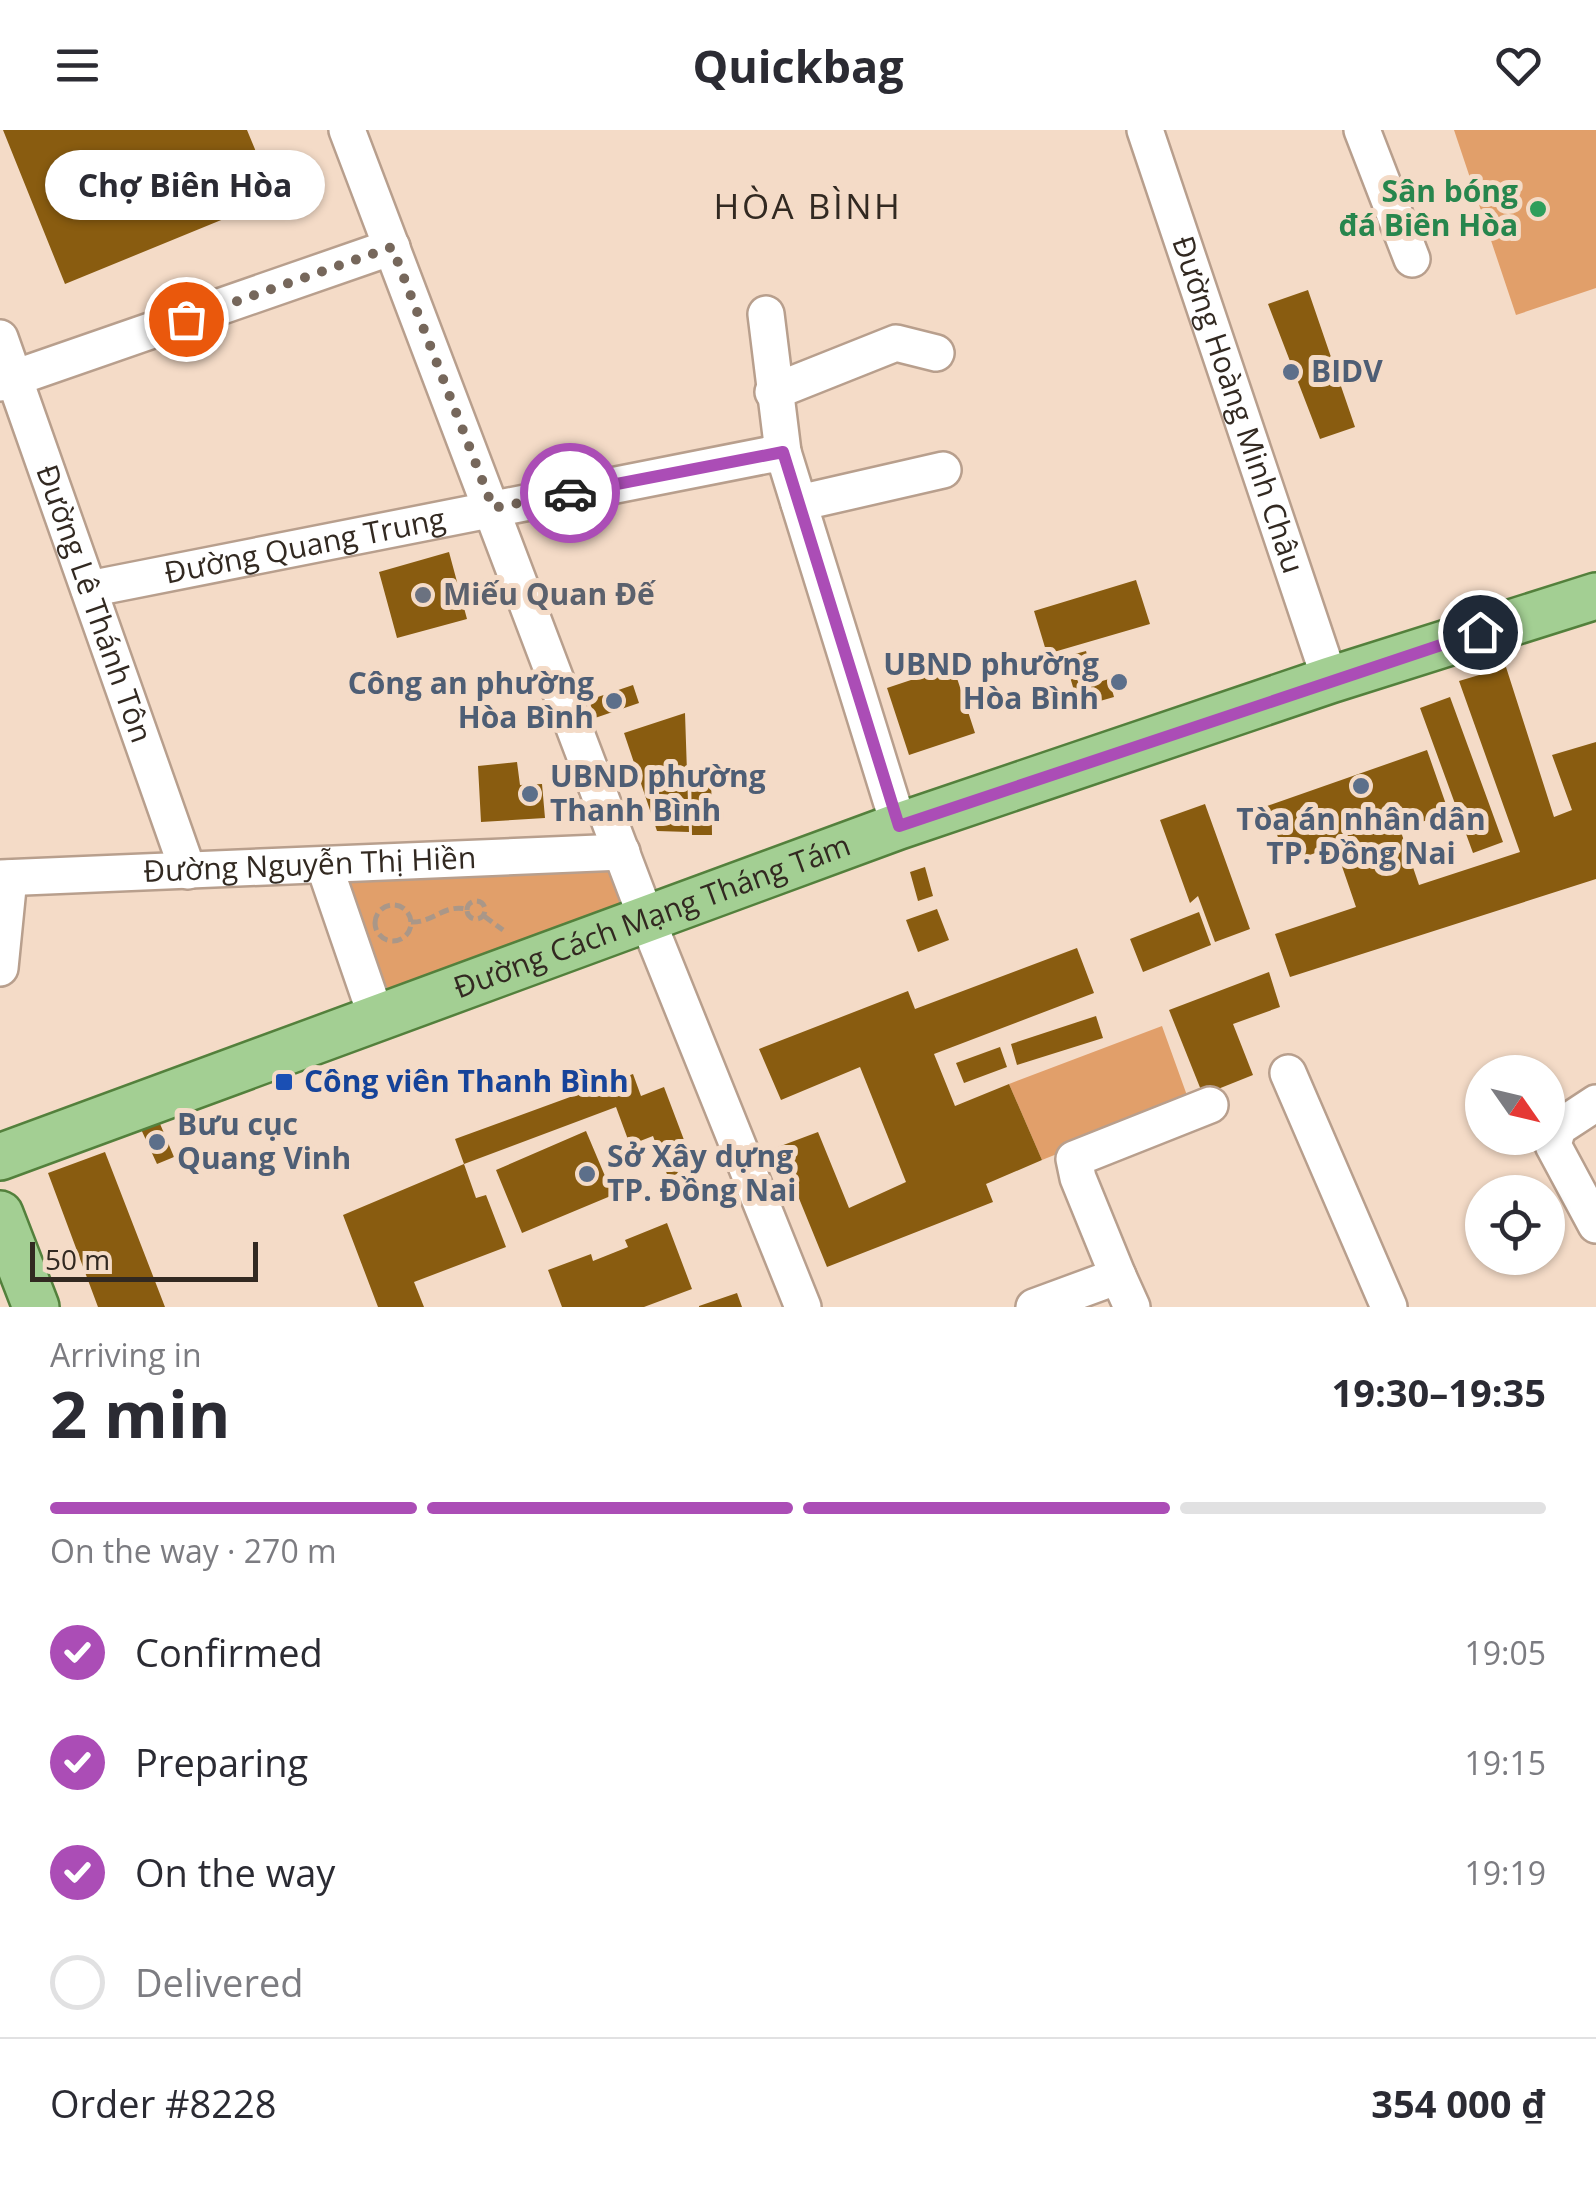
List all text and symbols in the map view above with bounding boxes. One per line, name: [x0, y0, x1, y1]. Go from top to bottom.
text: Quickbag: [692, 35, 904, 96]
icon: menu: [50, 38, 105, 93]
icon: heart: [1491, 38, 1546, 93]
callout: Chợ Biên Hòa: [46, 149, 326, 219]
text: Chợ Biên Hòa: [78, 163, 292, 206]
place label: Sân bóng đá Biên Hòa: [1338, 170, 1518, 245]
district label: HÒA BÌNH: [714, 182, 902, 229]
marker: Sân bóng đá Biên Hòa: [1527, 198, 1549, 220]
street label: Đường Hoàng Minh Châu: [1163, 230, 1315, 578]
pin: [144, 277, 229, 362]
icon: bag: [159, 292, 214, 347]
place label: BIDV: [1311, 350, 1383, 391]
marker: BIDV: [1280, 361, 1302, 383]
courier: [520, 443, 620, 543]
street label: Đường Lê Thánh Tôn: [27, 459, 163, 748]
icon: car: [543, 466, 598, 521]
street label: Đường Quang Trung: [161, 497, 448, 593]
place label: Miếu Quan Đế: [443, 573, 656, 614]
marker: Miếu Quan Đế: [412, 584, 434, 606]
pin: [1438, 590, 1523, 675]
icon: home: [1453, 605, 1508, 660]
place label: UBND phường Hòa Bình: [883, 643, 1099, 718]
place label: Công an phường Hòa Bình: [348, 662, 594, 737]
marker: UBND phường Hòa Bình: [1108, 671, 1130, 693]
marker: Công an phường Hòa Bình: [603, 690, 625, 712]
place label: UBND phường Thanh Bình: [550, 755, 766, 830]
marker: Tòa án nhân dân TP. Đồng Nai: [1350, 775, 1372, 797]
marker: UBND phường Thanh Bình: [519, 783, 541, 805]
place label: Tòa án nhân dân TP. Đồng Nai: [1236, 798, 1486, 873]
street label: Đường Cách Mạng Tháng Tám: [448, 824, 856, 1007]
street label: Đường Nguyễn Thị Hiền: [142, 836, 477, 891]
north arrow: [1465, 1055, 1565, 1155]
map controls: [1465, 1055, 1565, 1275]
place label: Công viên Thanh Bình: [304, 1060, 629, 1101]
marker: Công viên Thanh Bình: [273, 1071, 295, 1093]
place label: Bưu cục Quang Vinh: [177, 1103, 351, 1178]
marker: Bưu cục Quang Vinh: [146, 1131, 168, 1153]
place label: Sở Xây dựng TP. Đồng Nai: [607, 1135, 796, 1210]
marker: Sở Xây dựng TP. Đồng Nai: [576, 1163, 598, 1185]
button: locate: [1465, 1175, 1565, 1275]
scale bar: [30, 1237, 258, 1282]
text: 50 m: [45, 1240, 110, 1278]
text: Arriving in: [50, 1333, 202, 1376]
text: 19:30–19:35: [1332, 1366, 1546, 1418]
text: 2 min: [50, 1369, 230, 1457]
text: On the way · 270 m: [50, 1529, 337, 1572]
icon: check: [50, 1625, 105, 1680]
text: Confirmed: [135, 1626, 323, 1678]
text: 19:05: [1464, 1631, 1546, 1674]
icon: check: [50, 1735, 105, 1790]
text: Preparing: [135, 1736, 308, 1788]
text: 19:15: [1464, 1741, 1546, 1784]
icon: check: [50, 1845, 105, 1900]
text: On the way: [135, 1846, 335, 1898]
text: 19:19: [1464, 1851, 1546, 1894]
text: Delivered: [135, 1956, 304, 2008]
text: Order #8228: [50, 2077, 277, 2129]
text: 354 000 ₫: [1371, 2077, 1546, 2129]

